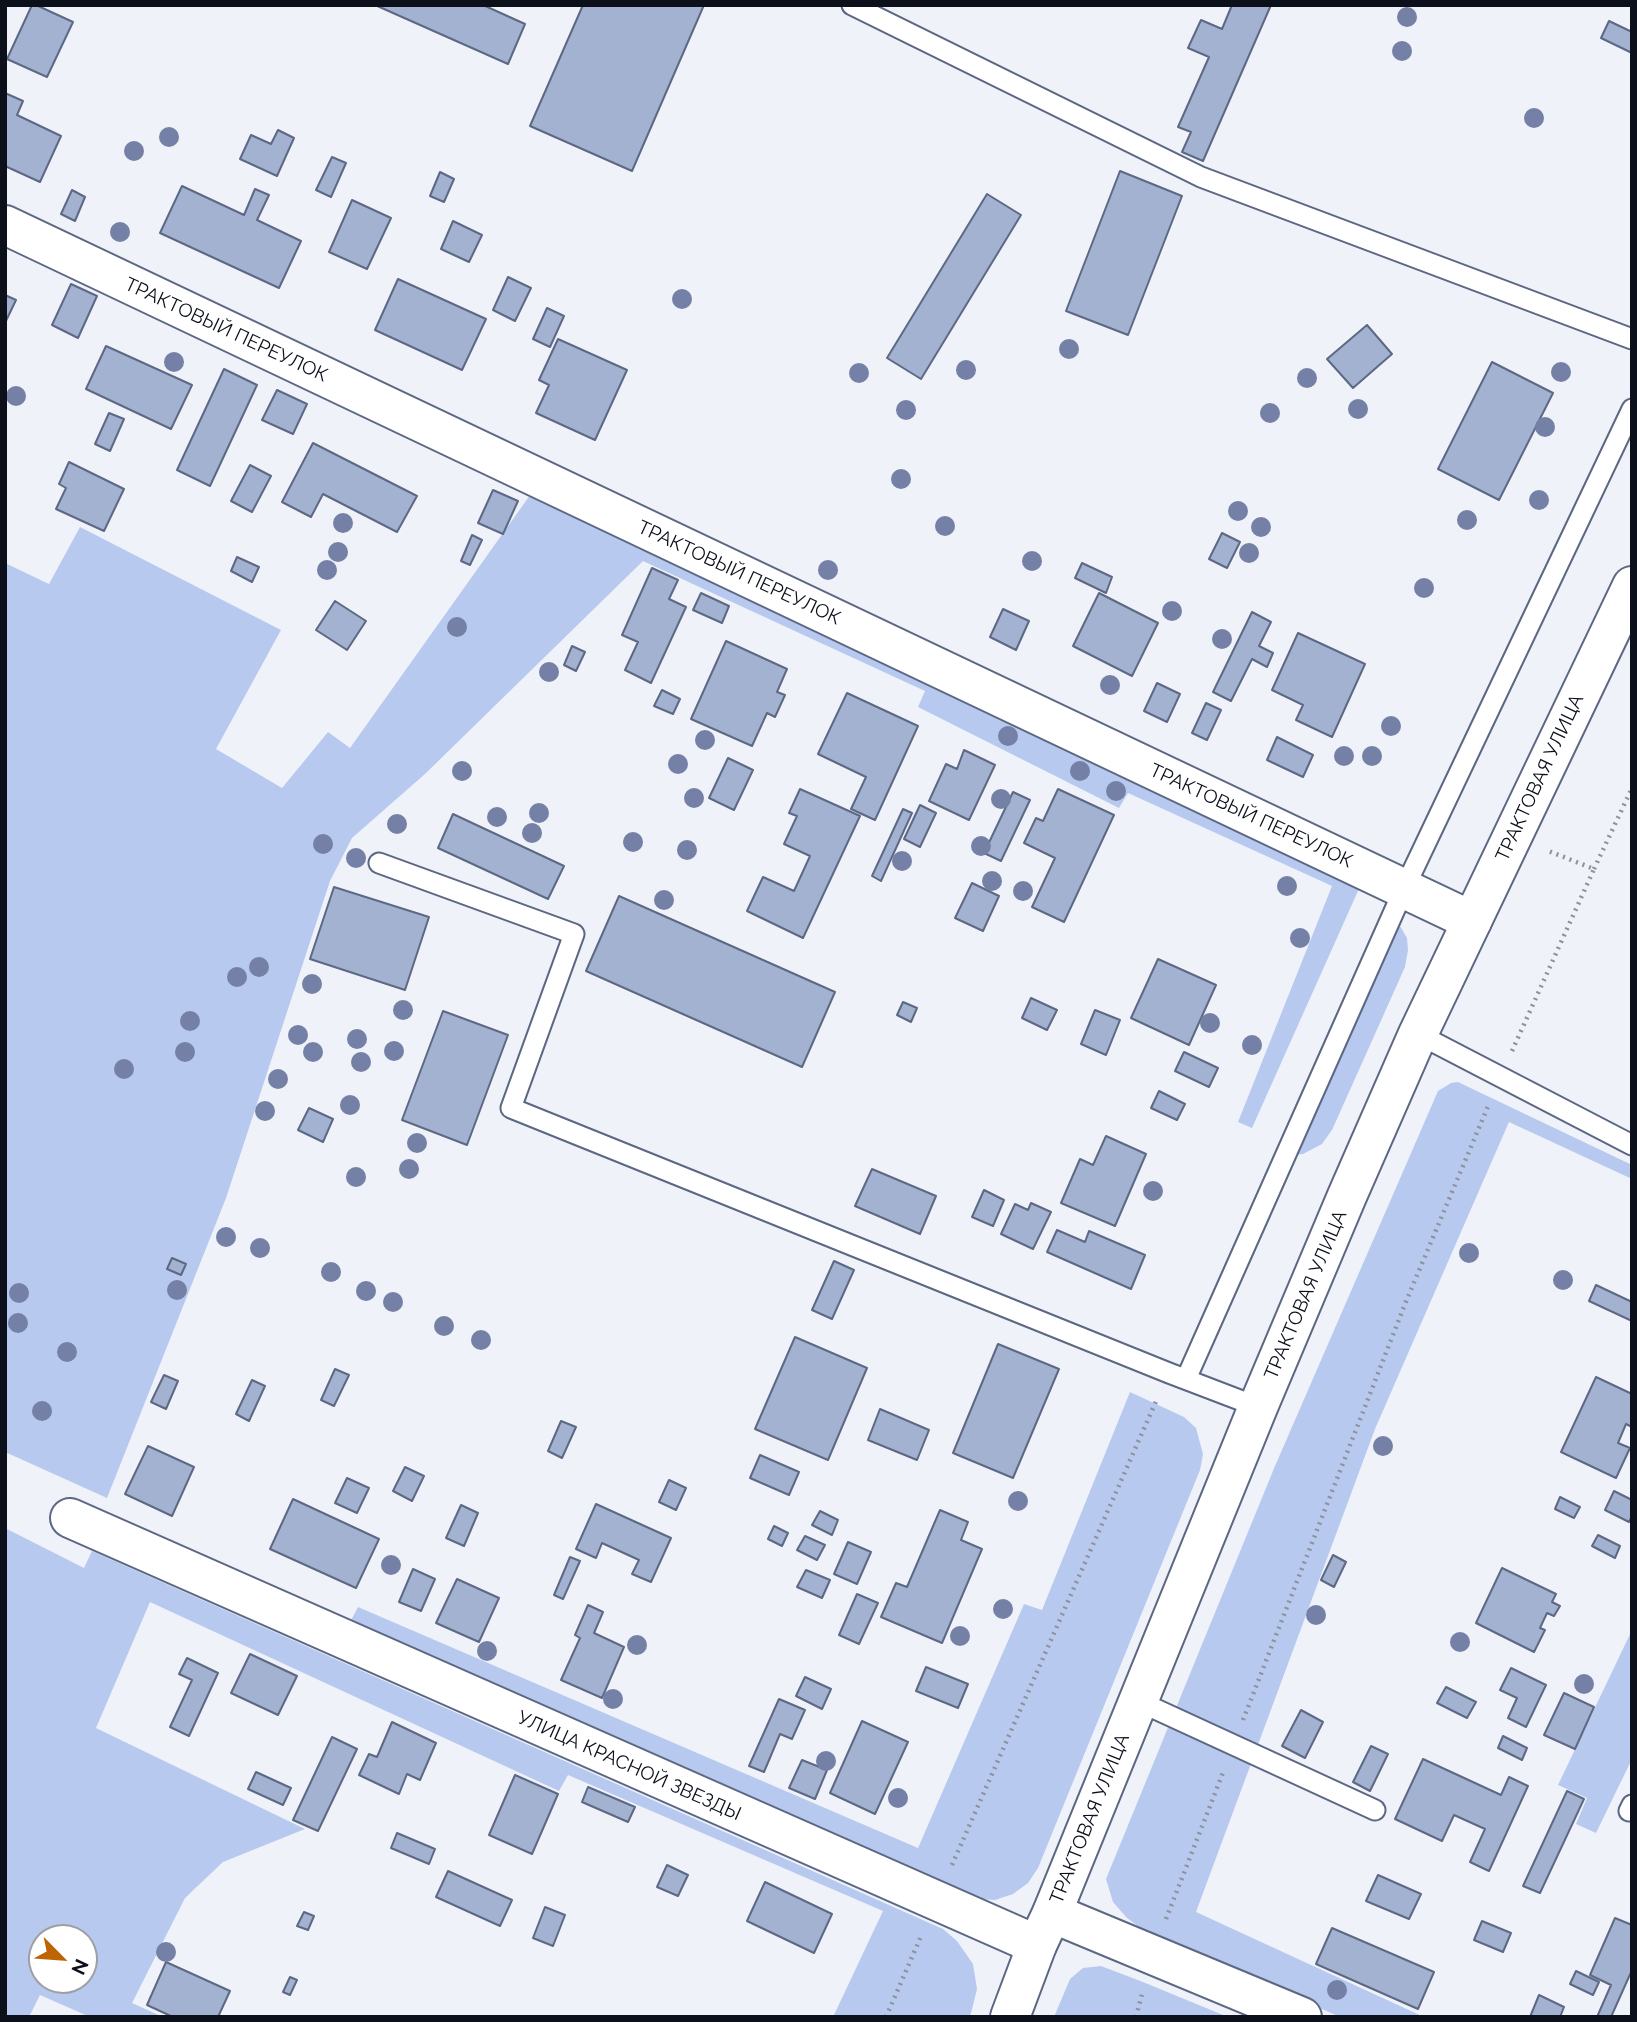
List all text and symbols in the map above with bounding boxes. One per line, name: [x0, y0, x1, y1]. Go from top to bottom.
street label: ТРАКТОВЫЙ ПЕРЕУЛОК: [121, 273, 331, 387]
street label: ТРАКТОВЫЙ ПЕРЕУЛОК: [634, 516, 844, 630]
street label: ТРАКТОВАЯ УЛИЦА: [1491, 691, 1589, 865]
street label: ТРАКТОВЫЙ ПЕРЕУЛОК: [1146, 759, 1356, 873]
street label: ТРАКТОВАЯ УЛИЦА: [1260, 1207, 1352, 1383]
street label: УЛИЦА КРАСНОЙ ЗВЕЗДЫ: [514, 1706, 744, 1826]
street label: ТРАКТОВАЯ УЛИЦА: [1045, 1731, 1135, 1907]
north arrow: [28, 1924, 98, 1994]
text: N: [67, 1956, 93, 1978]

